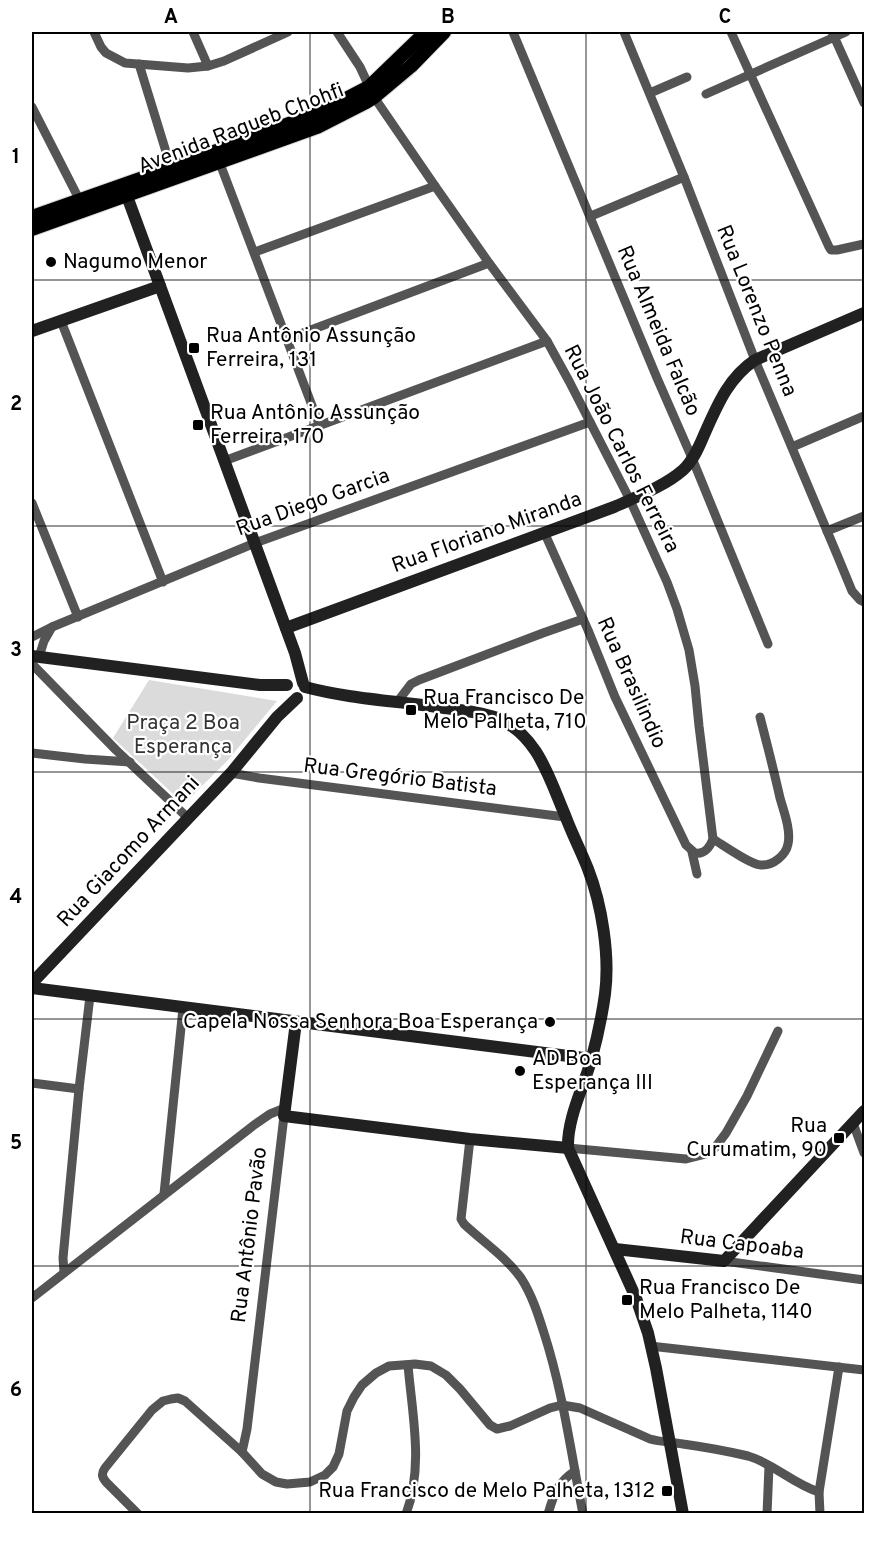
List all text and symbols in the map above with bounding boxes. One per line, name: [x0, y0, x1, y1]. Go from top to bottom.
text: A: [164, 5, 178, 31]
text: B: [441, 5, 455, 31]
text: C: [719, 5, 731, 31]
street label: Avenida Ragueb Chohfi: [134, 77, 348, 181]
text: 1: [12, 145, 20, 171]
street label: Rua Lorenzo Penna: [709, 221, 803, 401]
street label: Rua Almeida Falcão: [610, 242, 706, 420]
place label: Nagumo Menor: [63, 249, 208, 276]
marker: Nagumo Menor: [44, 255, 58, 269]
place label: Rua Antônio Assunção Ferreira, 131: [206, 323, 416, 374]
street label: Rua João Carlos Ferreira: [557, 340, 685, 558]
marker: Rua Antônio Assunção Ferreira, 131: [187, 341, 201, 355]
text: 2: [10, 392, 22, 418]
place label: Rua Antônio Assunção Ferreira, 170: [210, 400, 420, 451]
marker: Rua Antônio Assunção Ferreira, 170: [191, 418, 205, 432]
street label: Rua Diego Garcia: [232, 463, 394, 543]
street label: Rua Floriano Miranda: [388, 486, 586, 580]
street label: Rua Brasilindio: [590, 613, 672, 753]
text: 3: [10, 638, 22, 664]
place label: Rua Francisco De Melo Palheta, 710: [423, 685, 587, 736]
marker: Rua Francisco De Melo Palheta, 710: [404, 703, 418, 717]
park label: Praça 2 Boa Esperança: [126, 710, 240, 761]
street label: Rua Gregório Batista: [302, 753, 498, 803]
street label: Rua Giacomo Armani: [52, 771, 206, 933]
text: 4: [10, 885, 22, 911]
place label: Capela Nossa Senhora Boa Esperança: [183, 1009, 538, 1036]
marker: Capela Nossa Senhora Boa Esperança: [543, 1015, 557, 1029]
place label: AD Boa Esperança III: [532, 1046, 653, 1097]
marker: AD Boa Esperança III: [513, 1064, 527, 1078]
place label: Rua Curumatim, 90: [686, 1113, 827, 1164]
text: 5: [10, 1131, 22, 1157]
marker: Rua Curumatim, 90: [832, 1131, 846, 1145]
street label: Rua Antônio Pavão: [226, 1146, 274, 1324]
street label: Rua Capoaba: [678, 1224, 806, 1266]
place label: Rua Francisco De Melo Palheta, 1140: [639, 1275, 813, 1326]
marker: Rua Francisco De Melo Palheta, 1140: [620, 1293, 634, 1307]
text: 6: [10, 1378, 22, 1404]
place label: Rua Francisco de Melo Palheta, 1312: [318, 1478, 655, 1505]
marker: Rua Francisco de Melo Palheta, 1312: [660, 1484, 674, 1498]

